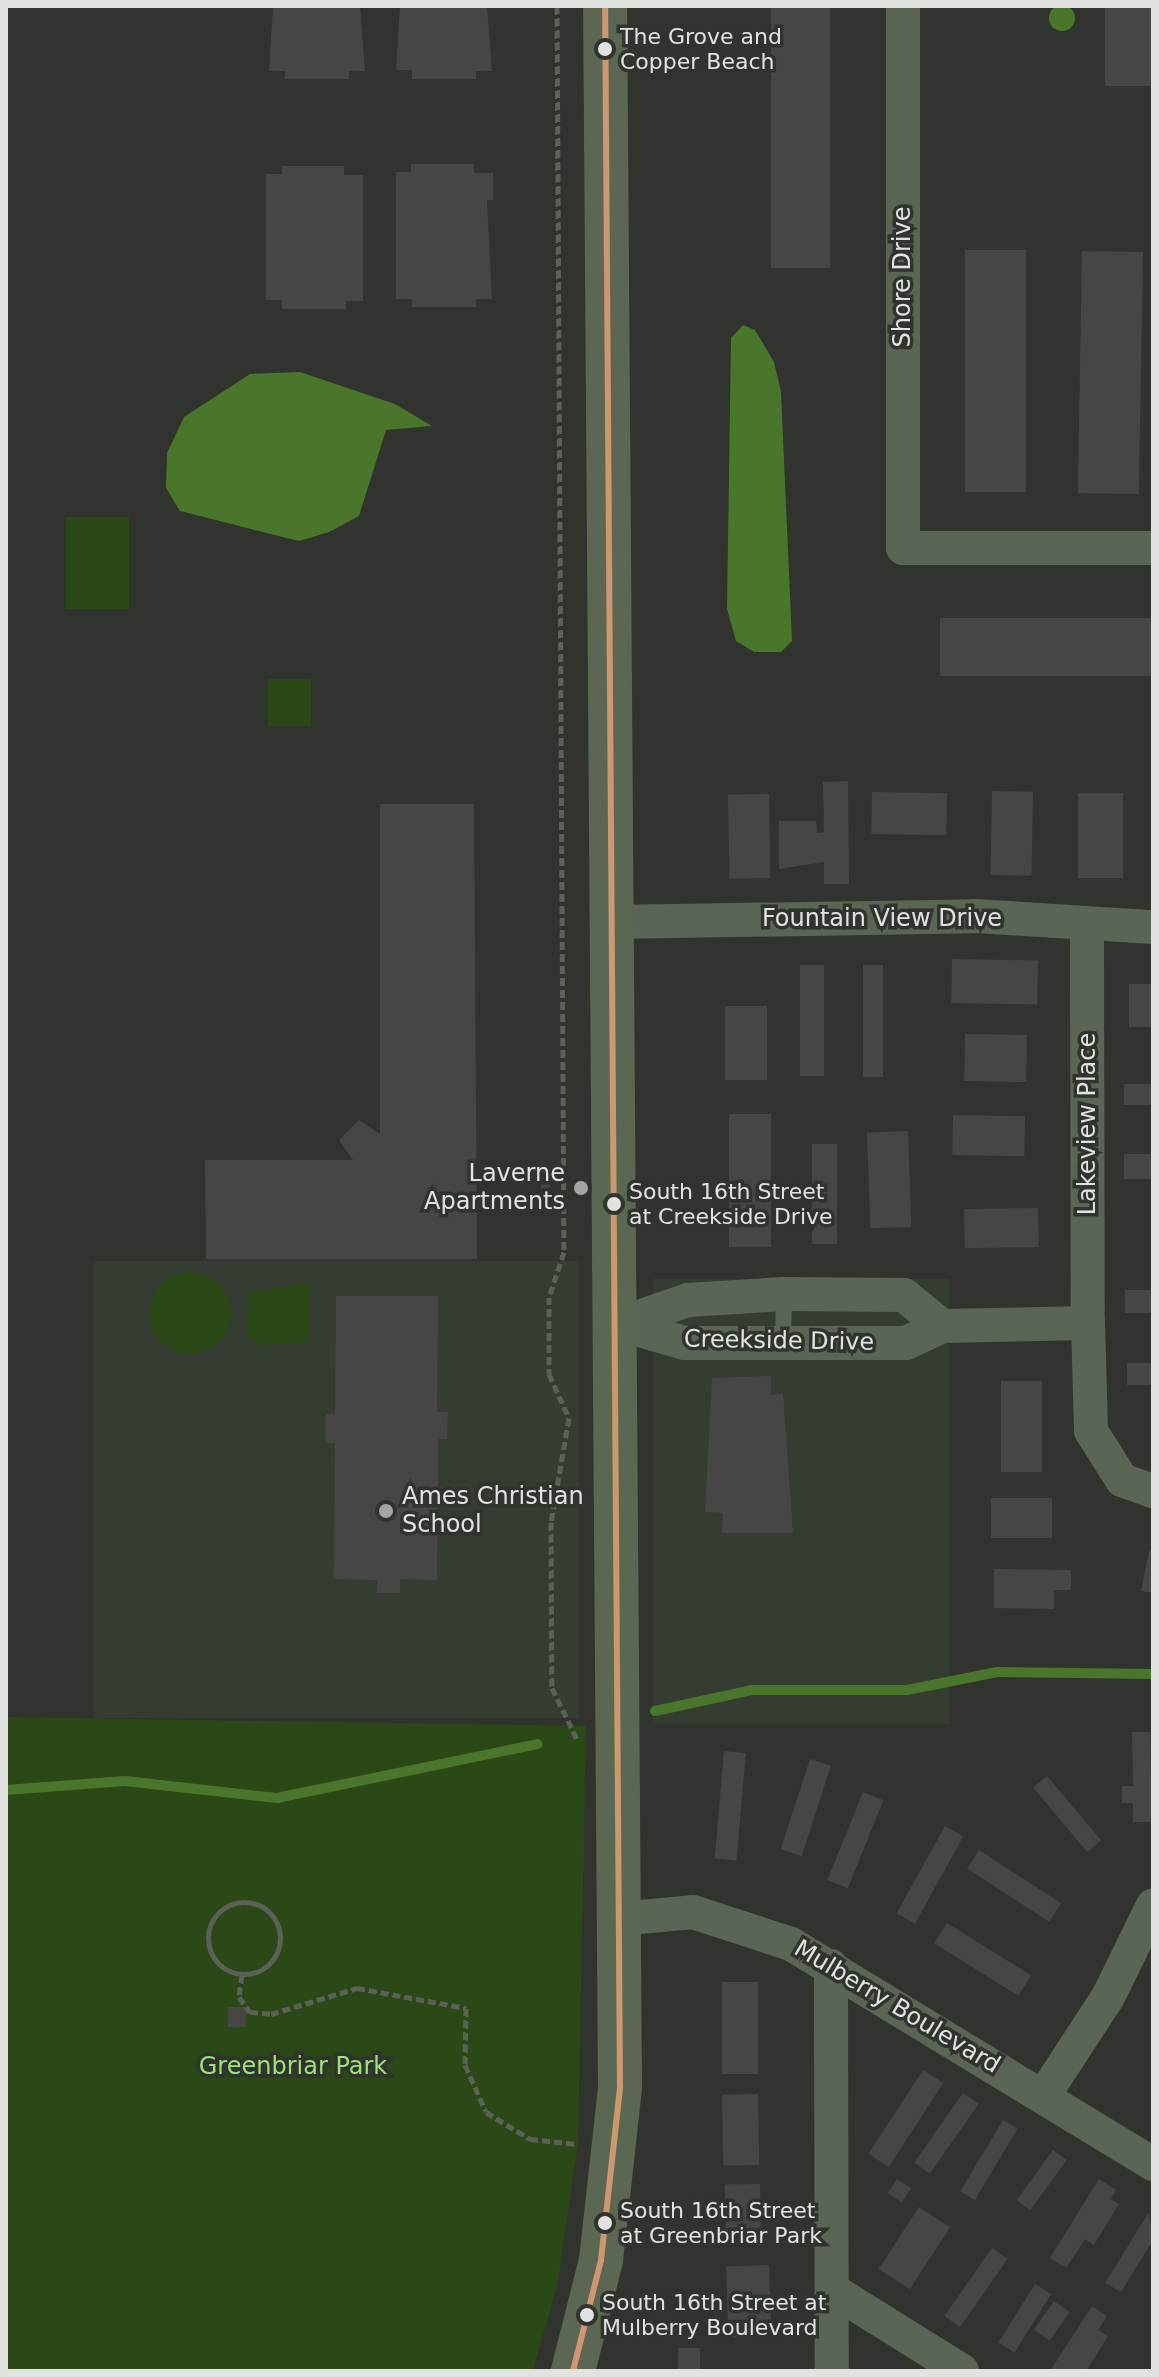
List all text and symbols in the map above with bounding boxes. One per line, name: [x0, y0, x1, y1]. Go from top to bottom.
place label: The Grove and Copper Beach: [620, 23, 782, 74]
marker: The Grove and Copper Beach: [597, 41, 613, 57]
street label: Shore Drive: [889, 207, 917, 347]
street label: Fountain View Drive: [762, 905, 1002, 933]
street label: Lakeview Place: [1074, 1033, 1102, 1215]
place label: Laverne Apartments: [424, 1160, 565, 1216]
place label: South 16th Street at Creekside Drive: [629, 1178, 833, 1230]
marker: Laverne Apartments: [572, 1179, 590, 1197]
marker: South 16th Street at Creekside Drive: [606, 1196, 622, 1212]
street label: Creekside Drive: [684, 1325, 874, 1357]
place label: Ames Christian School: [402, 1483, 584, 1539]
marker: Ames Christian School: [377, 1502, 395, 1520]
street label: Mulberry Boulevard: [789, 1934, 1005, 2080]
park label: Greenbriar Park: [199, 2053, 387, 2081]
place label: South 16th Street at Greenbriar Park: [620, 2197, 822, 2248]
marker: South 16th Street at Greenbriar Park: [597, 2215, 613, 2231]
place label: South 16th Street at Mulberry Boulevard: [602, 2289, 826, 2340]
marker: South 16th Street at Mulberry Boulevard: [579, 2307, 595, 2323]

